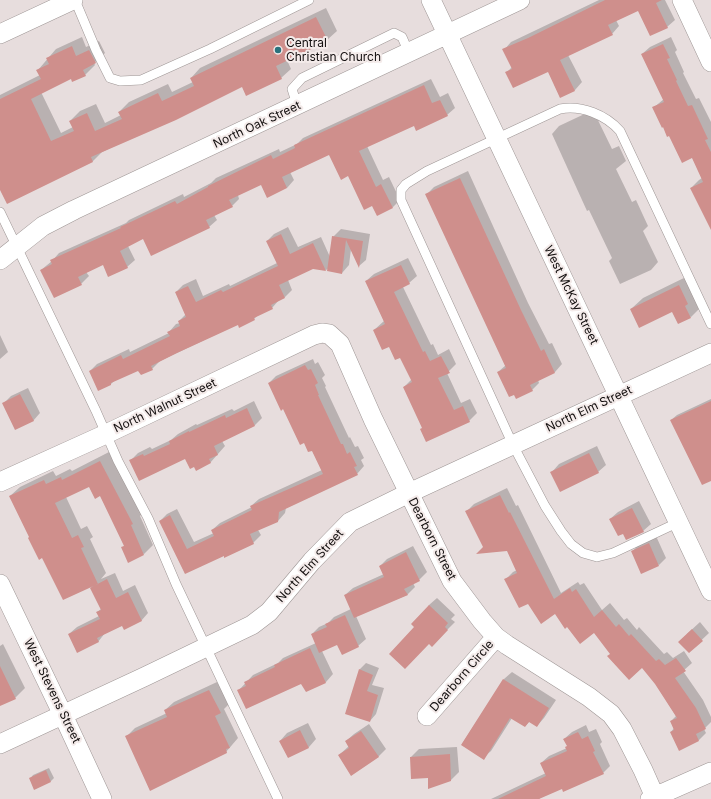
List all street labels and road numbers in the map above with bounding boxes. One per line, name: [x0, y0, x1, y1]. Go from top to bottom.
street label: North Oak Street: [211, 98, 303, 152]
street label: West McKay Street: [541, 243, 601, 347]
street label: North Walnut Street: [111, 376, 219, 436]
street label: North Elm Street: [544, 383, 634, 435]
street label: Dearborn Street: [405, 495, 459, 583]
street label: North Elm Street: [273, 527, 347, 605]
street label: West Stevens Street: [20, 636, 84, 746]
street label: Dearborn Circle: [427, 637, 497, 715]

